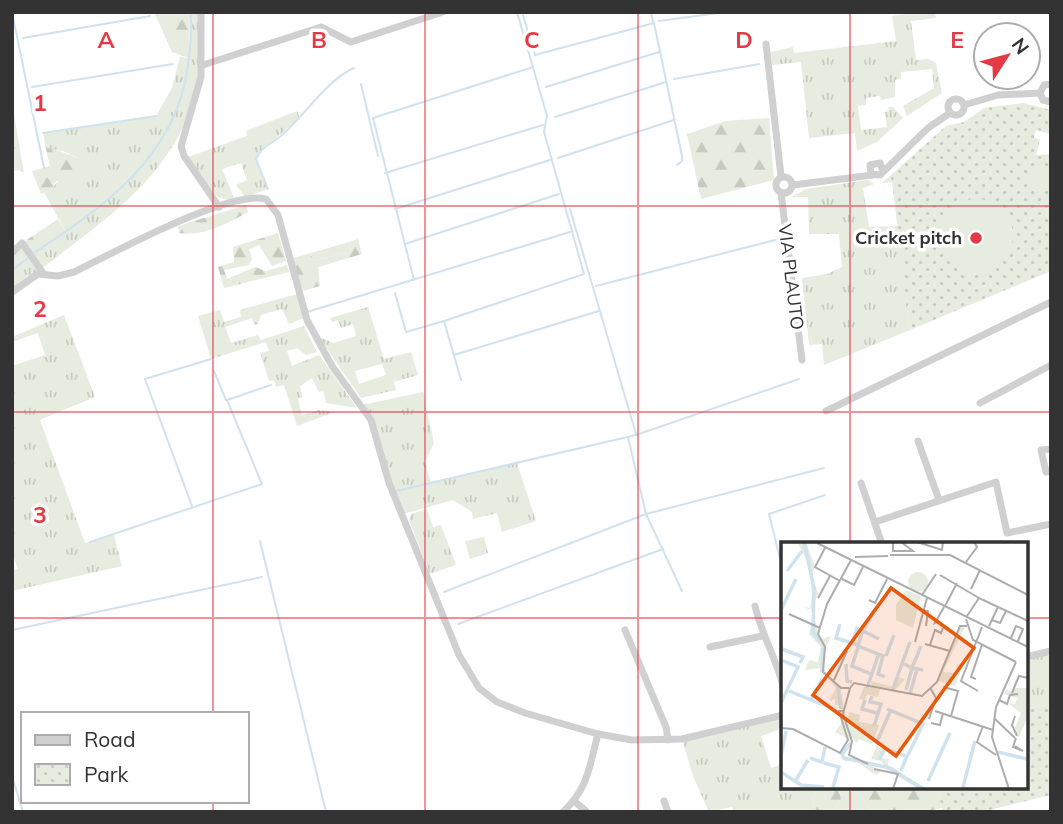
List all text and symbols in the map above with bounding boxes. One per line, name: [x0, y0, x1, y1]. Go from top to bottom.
north arrow: [972, 21, 1042, 91]
text: A: [97, 25, 115, 54]
text: B: [311, 25, 327, 54]
text: C: [524, 25, 540, 54]
text: D: [735, 25, 753, 54]
text: E: [950, 25, 964, 54]
text: N: [1007, 33, 1035, 59]
text: 1: [33, 88, 47, 117]
street label: VIA PLAUTO: [774, 223, 809, 331]
place label: Cricket pitch: [855, 226, 962, 249]
marker: Cricket pitch: [968, 230, 984, 246]
text: 2: [33, 294, 47, 323]
text: 3: [33, 500, 47, 529]
inset map: [781, 542, 1028, 789]
legend: [21, 712, 248, 803]
text: Road: [84, 726, 135, 752]
text: Park: [84, 761, 128, 787]

